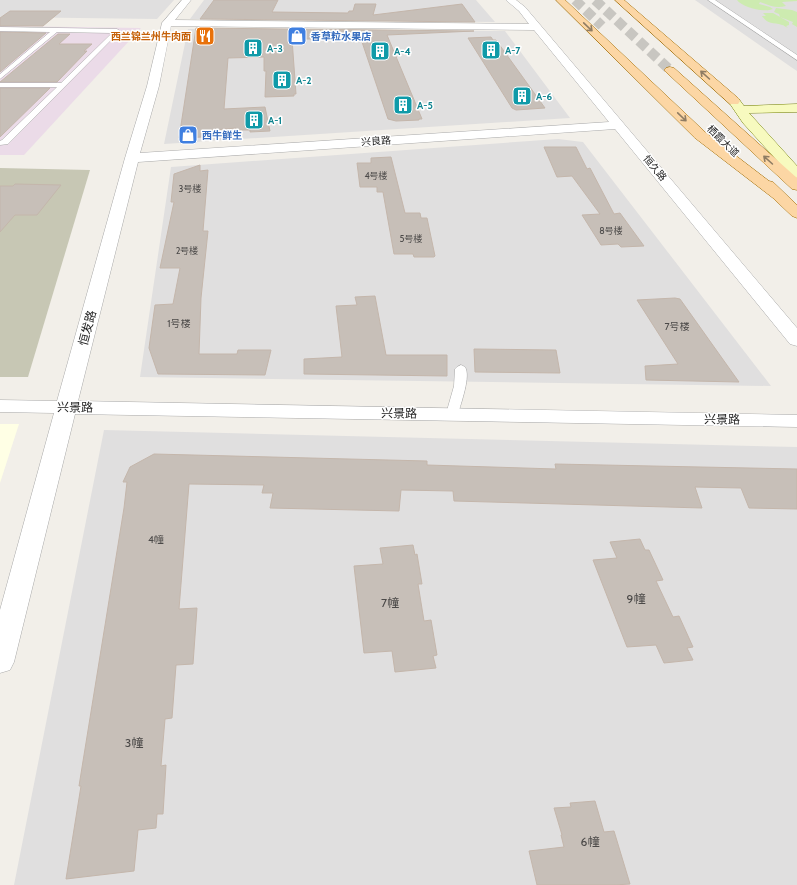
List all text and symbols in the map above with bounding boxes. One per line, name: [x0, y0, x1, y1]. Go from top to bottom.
one-way arrow: [583, 22, 593, 32]
restaurant icon: 西兰锦兰州牛肉面: [194, 25, 216, 47]
shop icon: 香草粒水果店: [286, 25, 308, 47]
place label: 西兰锦兰州牛肉面: [111, 30, 191, 43]
place label: 香草粒水果店: [310, 30, 371, 43]
building icon: A-3: [242, 37, 264, 59]
building icon: A-7: [480, 39, 502, 61]
building icon: A-4: [369, 40, 391, 62]
place label: A-3: [267, 42, 283, 55]
place label: A-7: [505, 44, 521, 57]
place label: A-4: [394, 45, 411, 58]
building icon: A-2: [271, 69, 293, 91]
one-way arrow: [699, 71, 710, 80]
place label: A-2: [296, 74, 312, 87]
building icon: A-6: [511, 85, 533, 107]
place label: A-6: [536, 90, 552, 103]
building icon: A-5: [392, 94, 414, 116]
place label: A-5: [417, 99, 433, 112]
building icon: A-1: [243, 109, 265, 131]
one-way arrow: [677, 112, 687, 122]
place label: A-1: [268, 114, 282, 127]
street label: 栖霞大道: [704, 122, 742, 160]
shop icon: 西牛鲜生: [177, 124, 199, 146]
place label: 西牛鲜生: [202, 129, 242, 142]
street label: 兴良路: [361, 133, 391, 149]
street label: 恒久路: [640, 152, 670, 184]
one-way arrow: [763, 155, 773, 165]
house number: 4号楼: [364, 170, 388, 181]
house number: 3号楼: [179, 183, 201, 194]
house number: 8号楼: [599, 225, 623, 236]
house number: 5号楼: [400, 233, 422, 244]
house number: 2号楼: [176, 245, 198, 256]
street label: 恒发路: [75, 309, 99, 347]
house number: 1号楼: [167, 317, 191, 330]
house number: 7号楼: [664, 320, 690, 333]
street label: 兴景路: [57, 399, 93, 415]
street label: 兴景路: [381, 405, 417, 421]
street label: 兴景路: [704, 411, 740, 427]
house number: 4幢: [148, 533, 164, 546]
house number: 9幢: [627, 591, 645, 606]
house number: 7幢: [381, 595, 399, 610]
house number: 3幢: [125, 735, 143, 750]
house number: 6幢: [581, 834, 599, 849]

